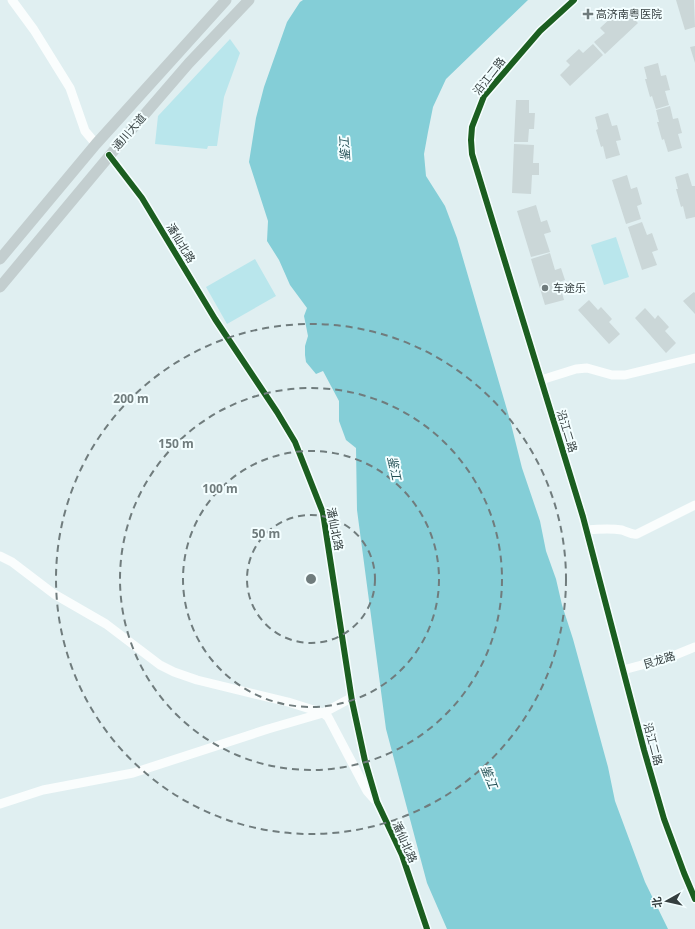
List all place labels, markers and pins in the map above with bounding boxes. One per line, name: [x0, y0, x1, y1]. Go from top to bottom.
place label: 高济南粤医院: [596, 6, 662, 21]
marker: 高济南粤医院: [583, 9, 593, 19]
place label: 车途乐: [553, 280, 586, 295]
marker: 车途乐: [540, 283, 550, 293]
centre of rings: [304, 572, 318, 586]

